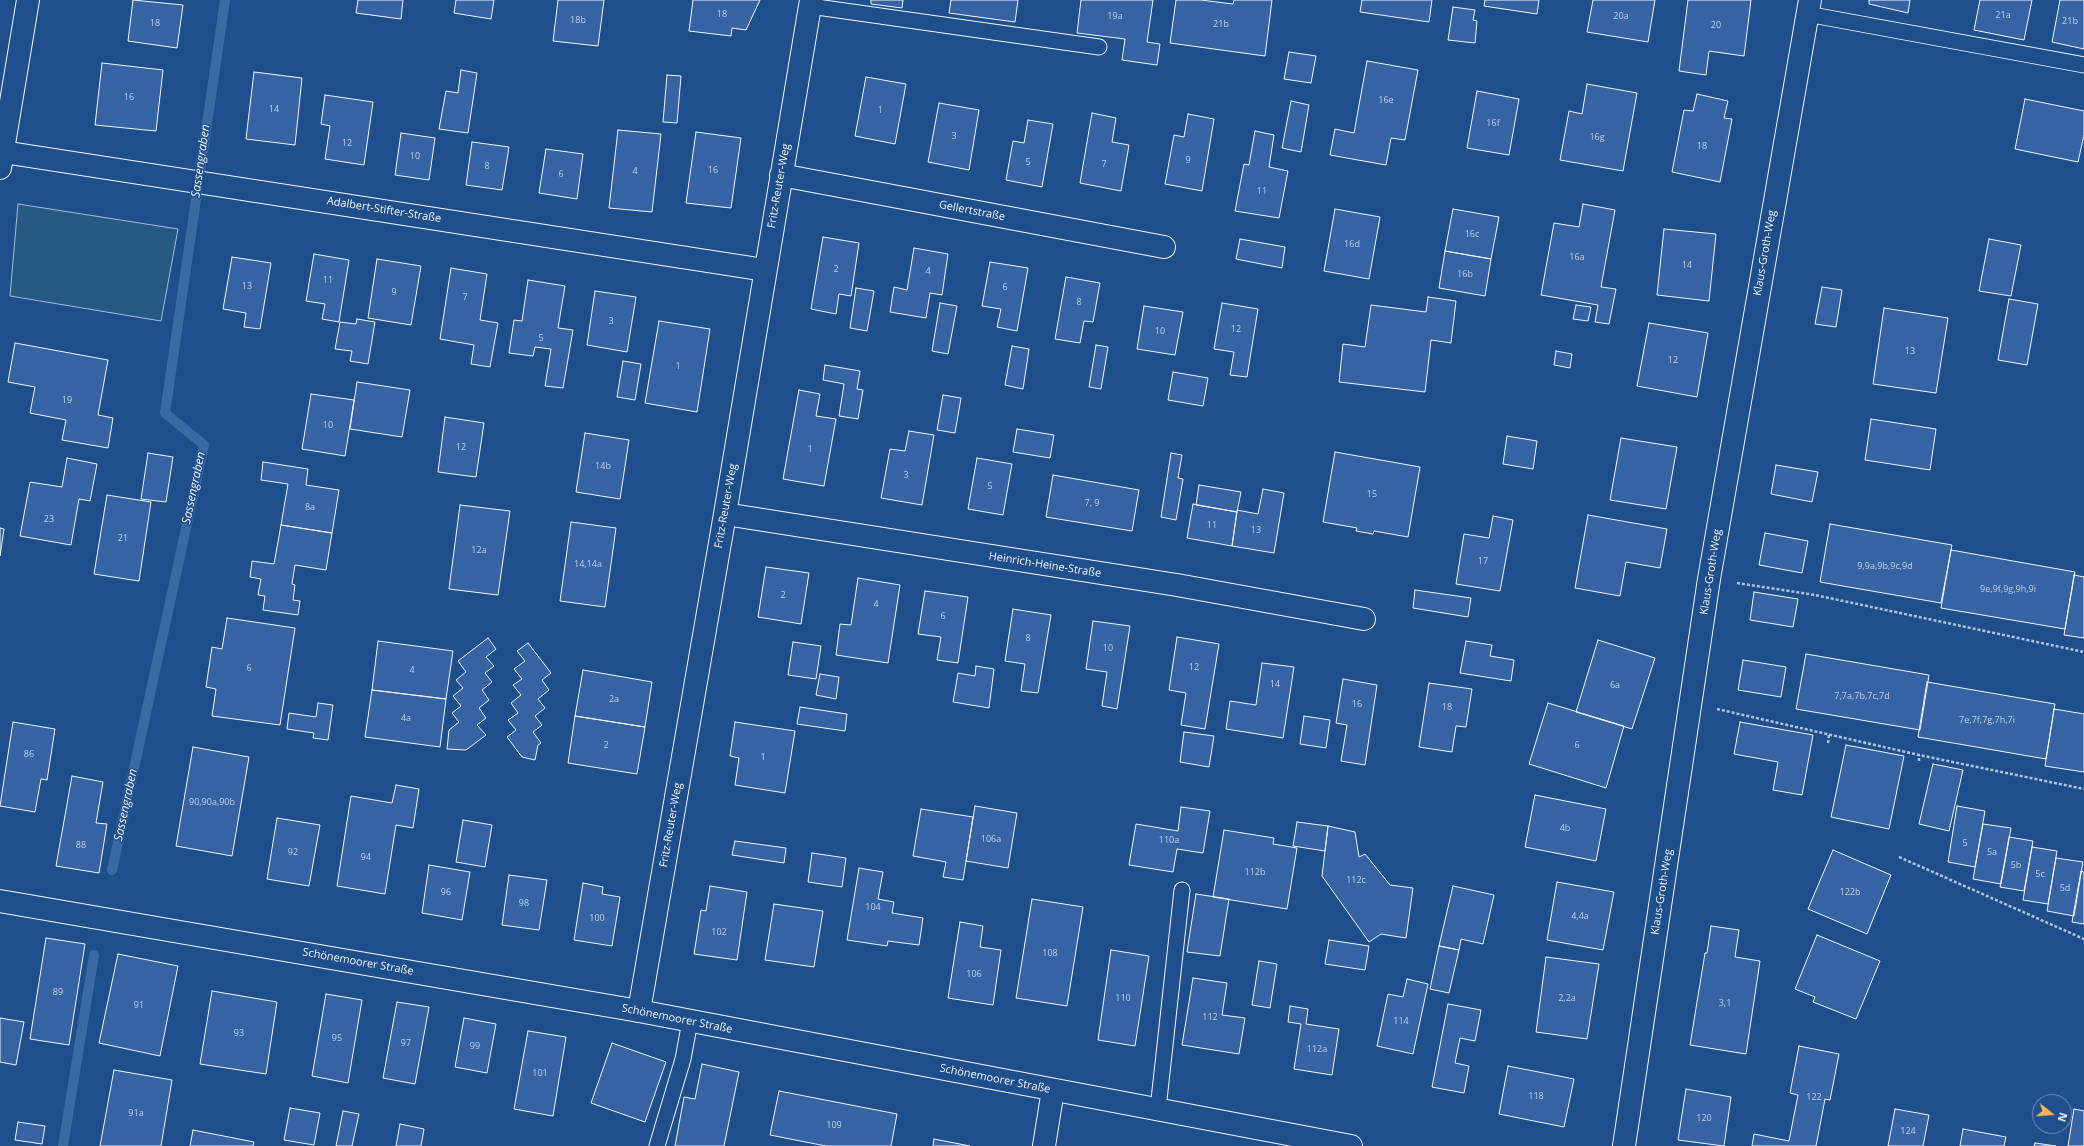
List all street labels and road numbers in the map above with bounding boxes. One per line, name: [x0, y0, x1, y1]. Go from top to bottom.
street label: Fritz-Reuter-Weg: [765, 143, 793, 229]
street label: Adalbert-Stifter-Straße: [326, 194, 442, 226]
street label: Gellertstraße: [938, 198, 1006, 224]
street label: Klaus-Groth-Weg: [1751, 209, 1779, 297]
street label: Fritz-Reuter-Weg: [712, 463, 740, 549]
street label: Klaus-Groth-Weg: [1698, 528, 1724, 616]
street label: Heinrich-Heine-Straße: [988, 550, 1102, 580]
street label: Fritz-Reuter-Weg: [657, 782, 685, 868]
street label: Klaus-Groth-Weg: [1649, 848, 1675, 936]
street label: Schönemoorer Straße: [301, 946, 415, 978]
street label: Schönemoorer Straße: [620, 1002, 734, 1036]
street label: Schönemoorer Straße: [938, 1062, 1052, 1096]

